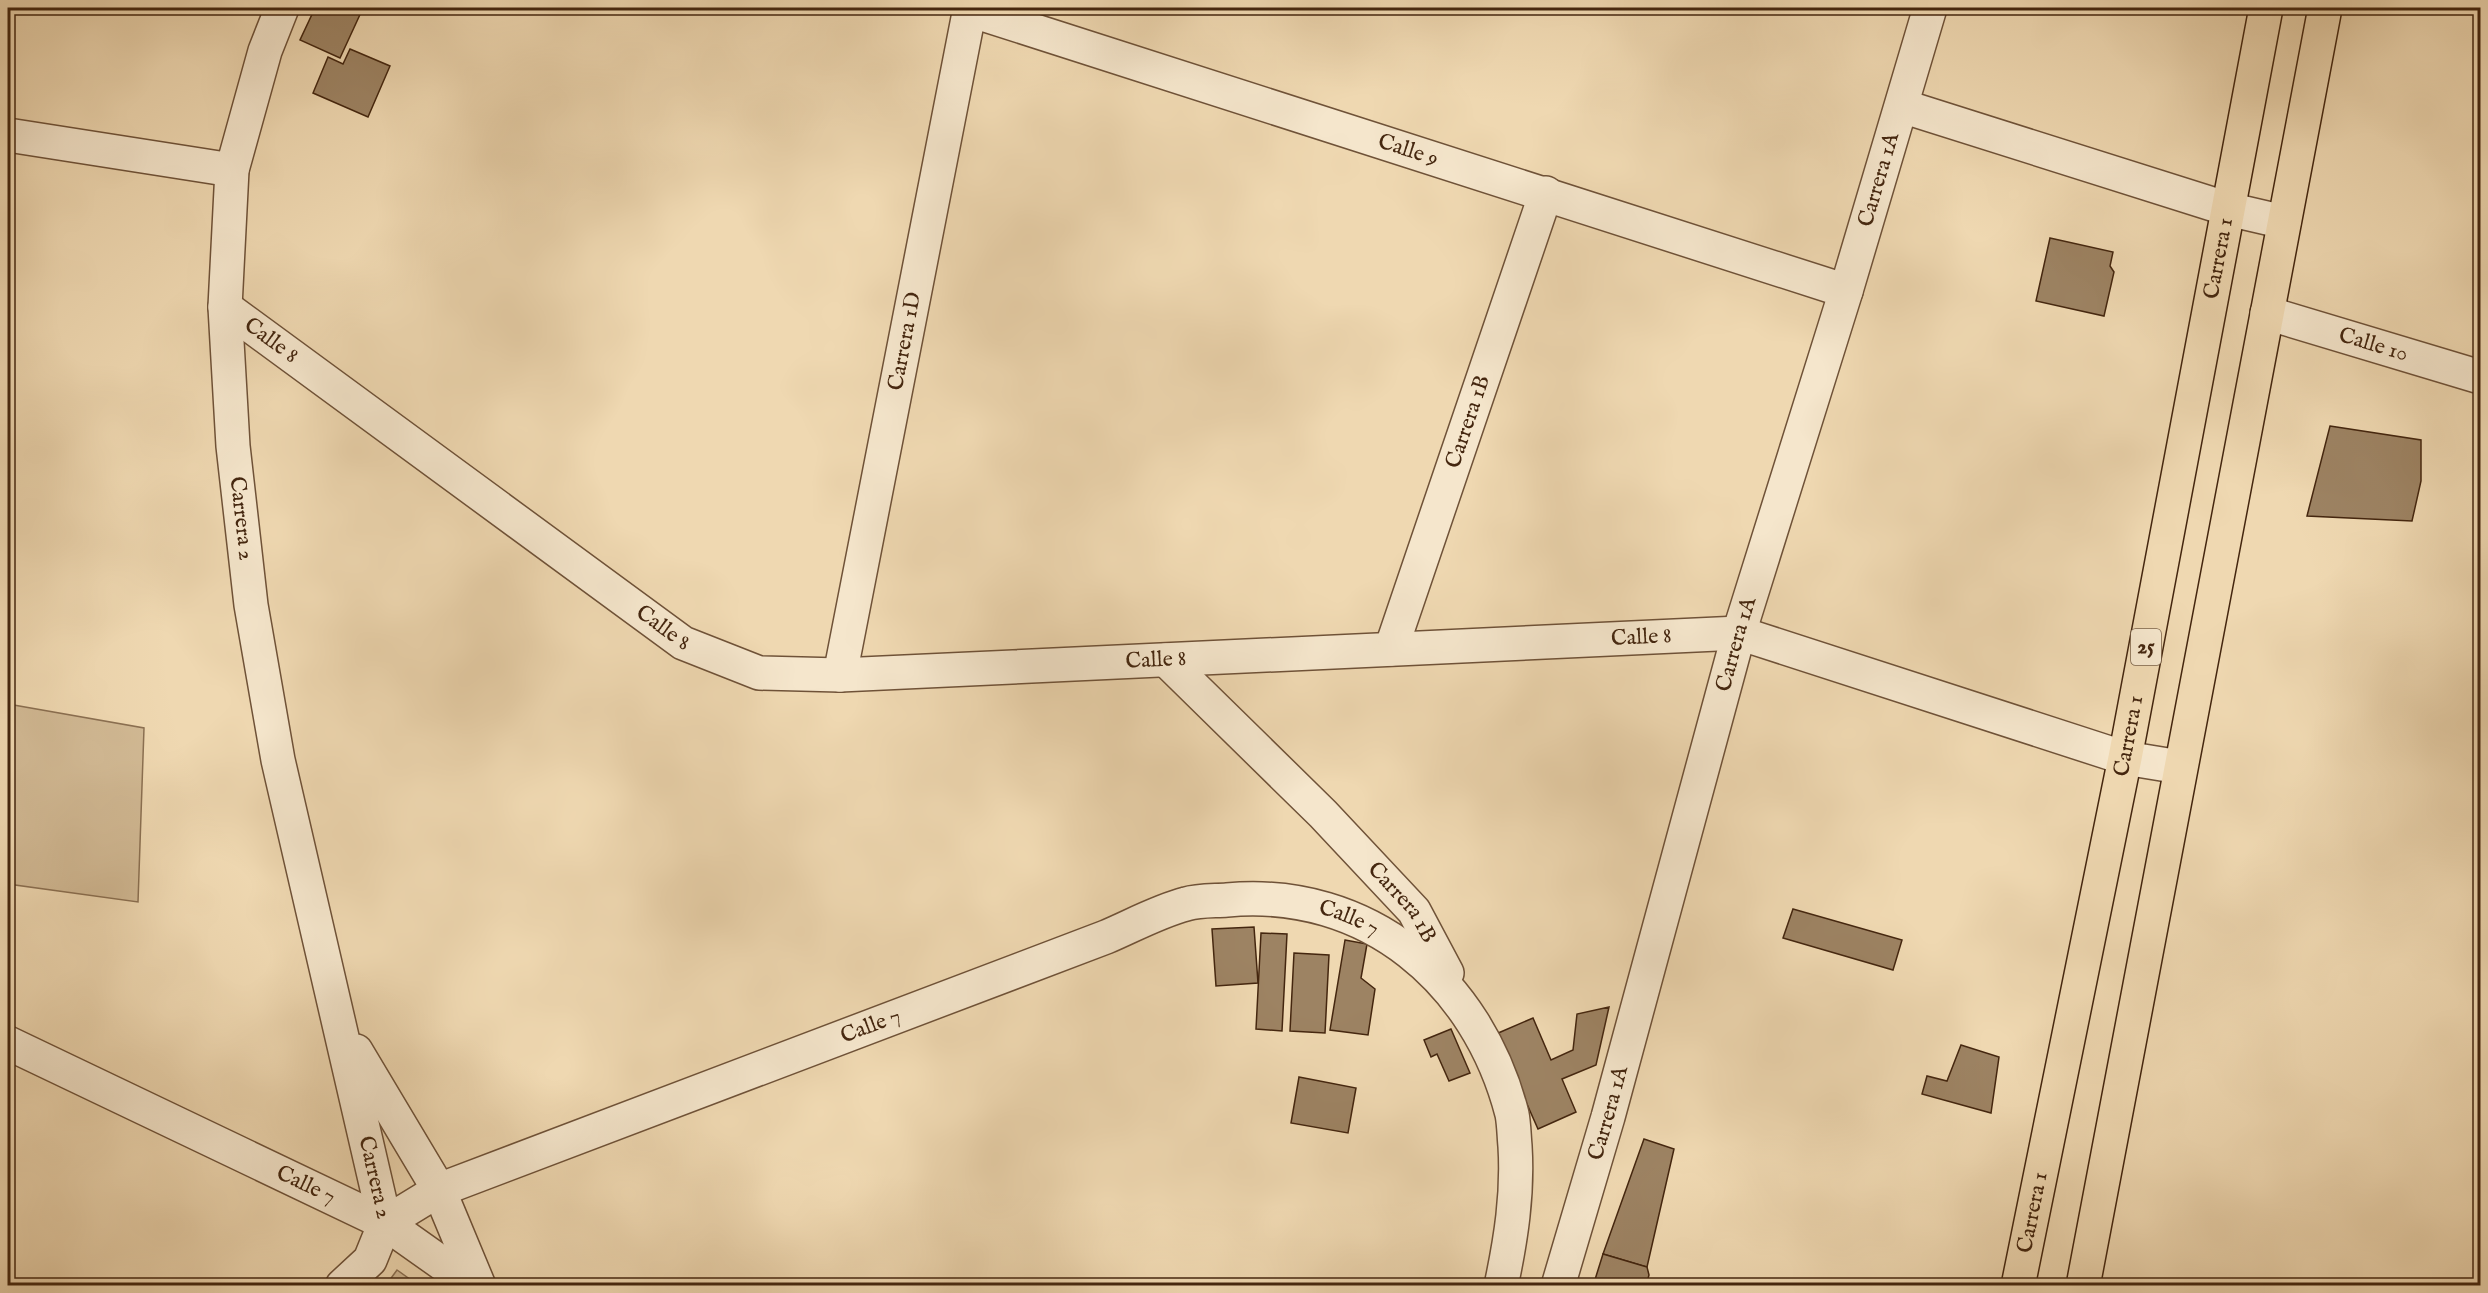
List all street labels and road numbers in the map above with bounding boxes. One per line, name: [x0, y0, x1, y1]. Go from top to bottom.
street label: Calle 9: [1374, 128, 1442, 173]
street label: Carrera 1A: [1852, 128, 1907, 230]
street label: Carrera 1: [2198, 216, 2240, 301]
street label: Carrera 1D: [882, 290, 928, 393]
street label: Calle 8: [238, 311, 304, 370]
street label: Calle 10: [2335, 321, 2411, 369]
street label: Carrera 1B: [1439, 371, 1497, 472]
street label: Carrera 2: [223, 475, 260, 562]
street label: Carrera 1A: [1710, 593, 1764, 695]
street label: Calle 8: [630, 599, 693, 658]
street label: Calle 8: [1610, 622, 1672, 653]
road number: 25: [2131, 629, 2161, 665]
street label: Calle 8: [1125, 645, 1187, 676]
street label: Carrera 1: [2108, 693, 2150, 779]
street label: Carrera 1B: [1361, 856, 1443, 948]
street label: Calle 7: [1316, 894, 1384, 943]
street label: Calle 7: [837, 1002, 905, 1050]
street label: Carrera 1A: [1582, 1062, 1635, 1164]
street label: Carrera 2: [351, 1133, 398, 1222]
street label: Calle 7: [272, 1159, 340, 1211]
street label: Carrera 1: [2011, 1169, 2055, 1256]

